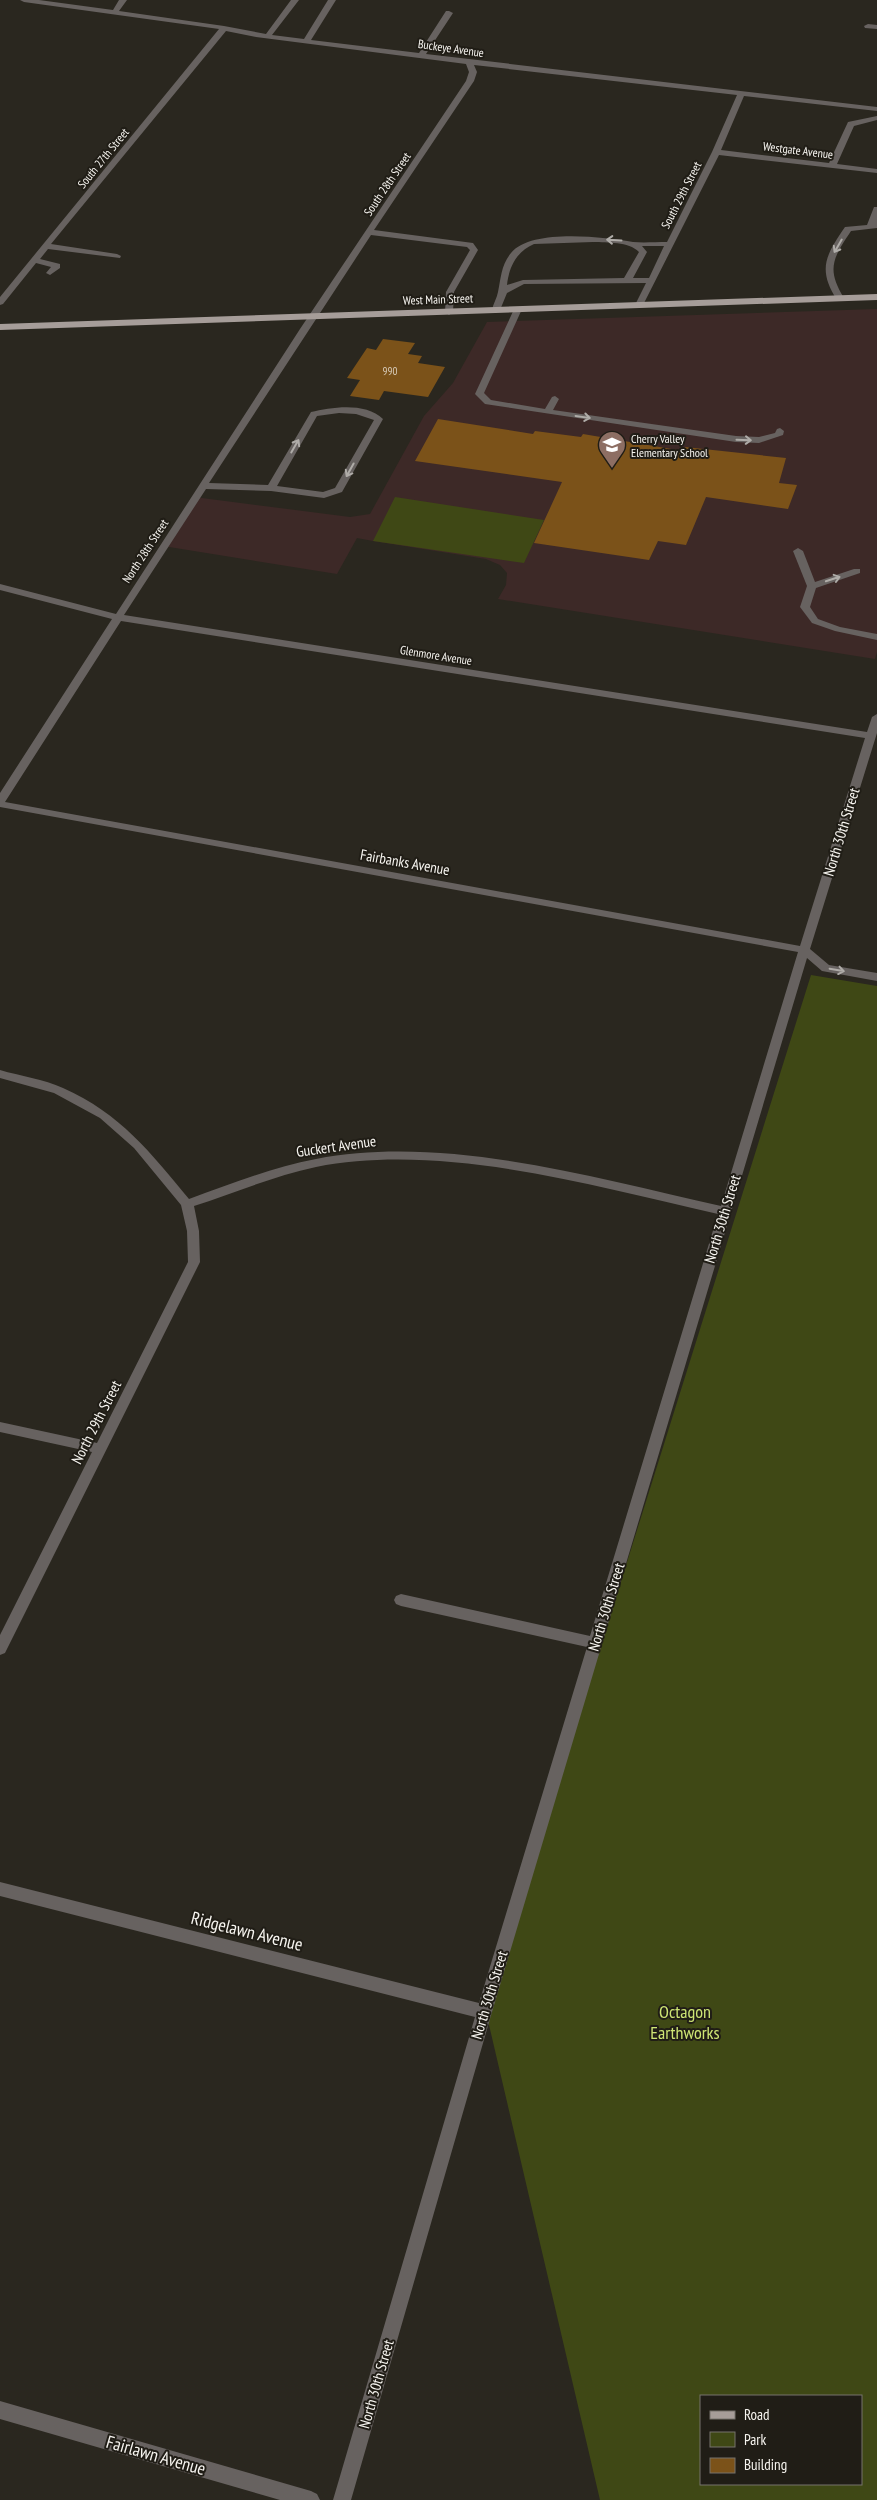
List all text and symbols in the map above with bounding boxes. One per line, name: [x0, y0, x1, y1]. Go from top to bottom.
street label: Buckeye Avenue: [417, 36, 485, 60]
street label: South 27th Street: [74, 124, 132, 191]
street label: Westgate Avenue: [762, 138, 834, 162]
street label: South 28th Street: [360, 149, 414, 219]
street label: South 29th Street: [658, 158, 705, 231]
one-way arrow: [606, 236, 622, 245]
one-way arrow: [833, 238, 843, 253]
street label: West Main Street: [403, 290, 474, 308]
house number: 990: [383, 364, 397, 378]
one-way arrow: [574, 412, 590, 422]
school or university icon: Cherry Valley Elementary School: [597, 430, 627, 469]
place label: Cherry Valley Elementary School: [631, 431, 708, 460]
one-way arrow: [735, 435, 751, 444]
one-way arrow: [291, 440, 301, 454]
one-way arrow: [345, 463, 355, 478]
street label: North 28th Street: [119, 516, 172, 586]
one-way arrow: [825, 574, 840, 583]
street label: Glenmore Avenue: [399, 642, 473, 668]
street label: North 30th Street: [819, 786, 863, 878]
street label: Fairbanks Avenue: [359, 845, 451, 879]
one-way arrow: [829, 965, 845, 975]
street label: Guckert Avenue: [295, 1131, 377, 1161]
street label: North 30th Street: [700, 1173, 744, 1265]
street label: North 29th Street: [67, 1377, 125, 1467]
street label: North 30th Street: [584, 1561, 628, 1653]
street label: Ridgelawn Avenue: [189, 1906, 305, 1956]
street label: North 30th Street: [467, 1949, 511, 2041]
park label: Octagon Earthworks: [650, 2000, 720, 2044]
street label: North 30th Street: [354, 2337, 398, 2431]
legend: [700, 2395, 862, 2485]
text: Road: [744, 2405, 770, 2424]
street label: Fairlawn Avenue: [104, 2430, 208, 2480]
text: Park: [744, 2430, 766, 2449]
text: Building: [744, 2455, 787, 2474]

